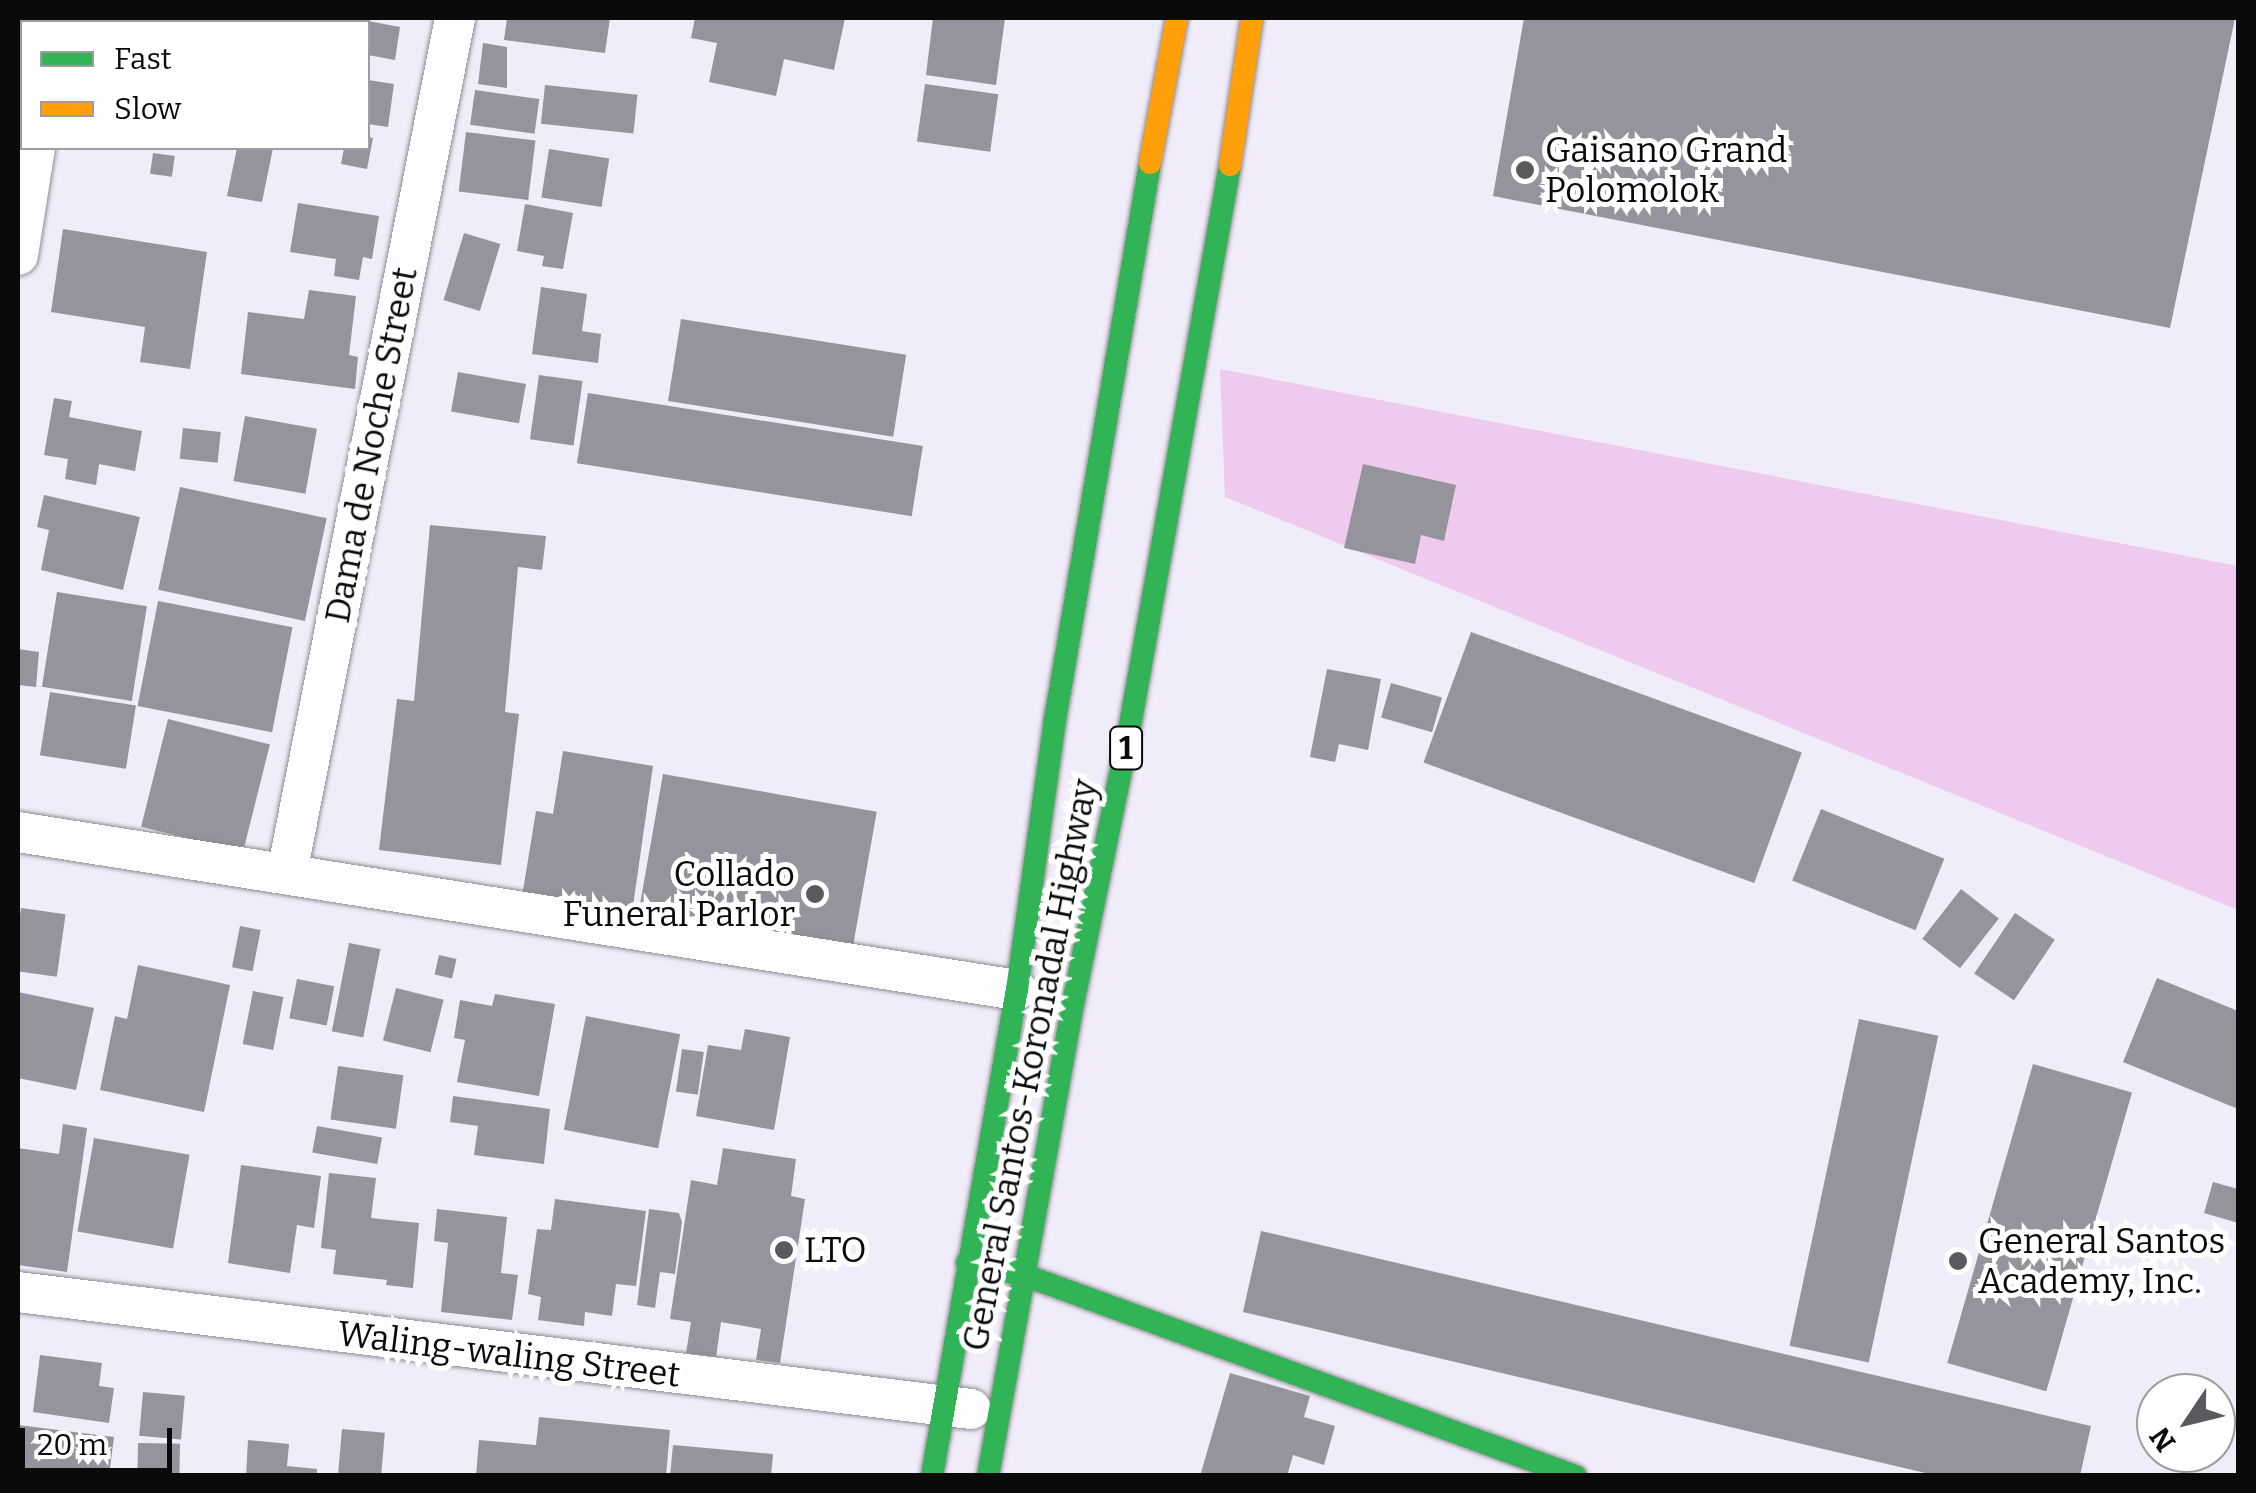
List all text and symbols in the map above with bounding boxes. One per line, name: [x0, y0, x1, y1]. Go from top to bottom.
legend: [20, 20, 370, 150]
text: Fast: [114, 41, 172, 77]
text: Slow: [114, 91, 181, 127]
place label: Gaisano Grand Polomolok: [1545, 129, 1787, 211]
marker: Gaisano Grand Polomolok: [1514, 159, 1536, 181]
street label: Dama de Noche Street: [316, 264, 426, 626]
road number: 1: [1108, 721, 1144, 775]
street label: General Santos-Koronadal Highway: [954, 776, 1106, 1354]
place label: Collado Funeral Parlor: [563, 853, 795, 935]
marker: Collado Funeral Parlor: [804, 883, 826, 905]
place label: General Santos Academy, Inc.: [1978, 1220, 2225, 1302]
place label: LTO: [804, 1229, 867, 1271]
marker: LTO: [773, 1239, 795, 1261]
marker: General Santos Academy, Inc.: [1947, 1250, 1969, 1272]
street label: Waling-waling Street: [335, 1312, 683, 1396]
north arrow: [2136, 1373, 2236, 1473]
scale bar: [25, 1408, 178, 1470]
text: N: [2143, 1421, 2182, 1458]
text: 20 m: [37, 1427, 107, 1463]

